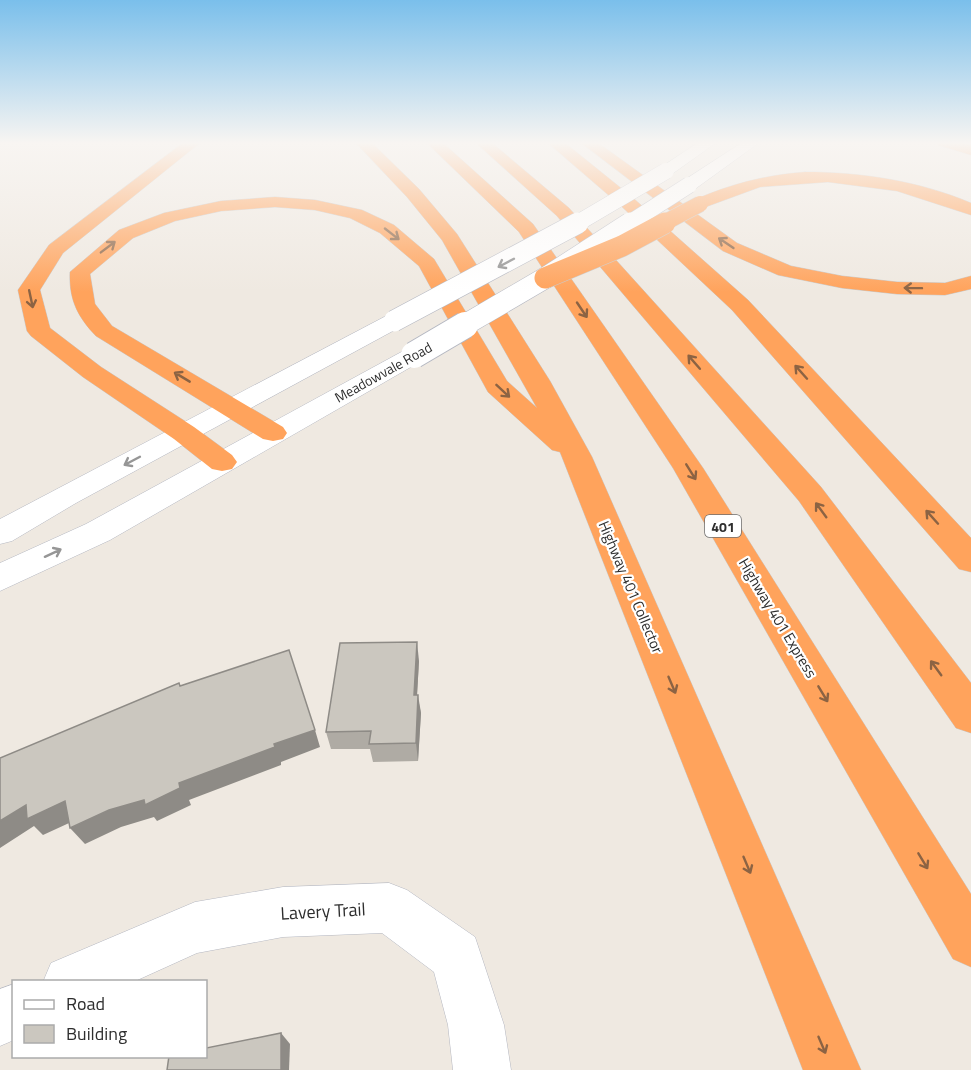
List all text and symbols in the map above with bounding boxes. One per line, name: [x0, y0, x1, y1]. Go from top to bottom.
one-way arrow: [384, 228, 400, 241]
one-way arrow: [719, 237, 735, 249]
one-way arrow: [99, 241, 115, 253]
one-way arrow: [497, 257, 515, 269]
one-way arrow: [904, 282, 924, 294]
one-way arrow: [26, 289, 38, 308]
one-way arrow: [576, 302, 588, 318]
street label: Meadowvale Road: [330, 337, 436, 407]
one-way arrow: [688, 354, 701, 370]
one-way arrow: [794, 365, 808, 380]
one-way arrow: [174, 371, 191, 383]
one-way arrow: [496, 384, 511, 398]
one-way arrow: [124, 455, 141, 467]
one-way arrow: [685, 463, 697, 480]
one-way arrow: [815, 503, 828, 519]
one-way arrow: [925, 509, 939, 524]
road number: 401: [705, 515, 741, 537]
street label: Highway 401 Collector: [593, 517, 669, 657]
one-way arrow: [43, 547, 61, 559]
street label: Highway 401 Express: [733, 554, 823, 682]
one-way arrow: [930, 660, 943, 676]
one-way arrow: [667, 676, 678, 694]
one-way arrow: [818, 685, 830, 702]
one-way arrow: [918, 852, 930, 869]
one-way arrow: [742, 856, 753, 874]
street label: Lavery Trail: [280, 895, 366, 927]
legend: [12, 980, 207, 1058]
text: Road: [66, 990, 105, 1017]
text: Building: [66, 1020, 127, 1047]
one-way arrow: [817, 1036, 828, 1054]

